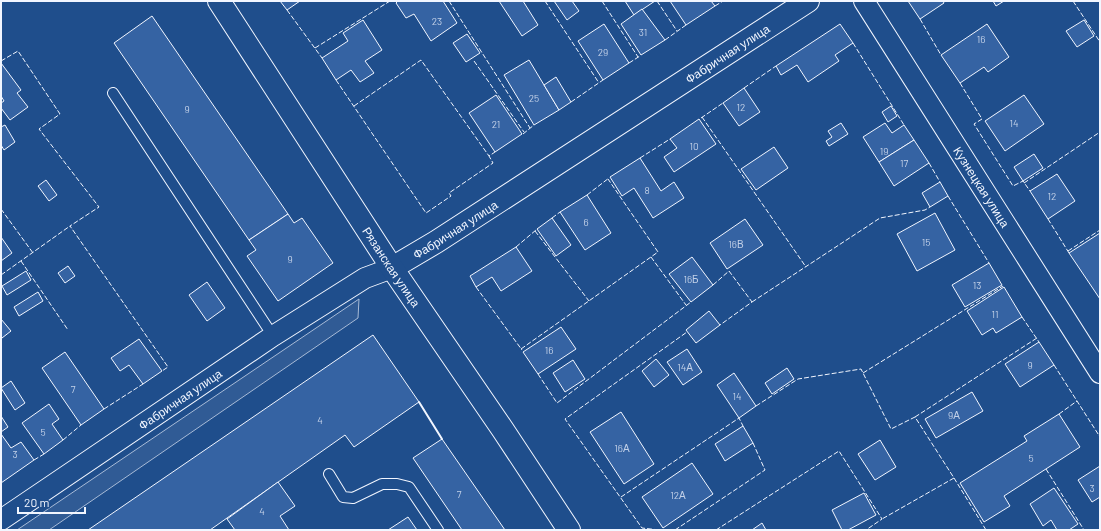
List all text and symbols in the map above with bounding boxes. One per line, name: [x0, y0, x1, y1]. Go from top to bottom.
house number: 23: [432, 15, 442, 27]
street label: Фабричная улица: [682, 21, 772, 86]
house number: 31: [639, 26, 647, 38]
house number: 16: [977, 33, 985, 45]
house number: 29: [598, 46, 608, 58]
house number: 25: [529, 92, 539, 104]
house number: 12: [737, 101, 745, 113]
house number: 9: [184, 103, 190, 115]
house number: 14: [1009, 117, 1019, 129]
house number: 21: [492, 118, 500, 130]
house number: 10: [689, 140, 699, 152]
street label: Кузнецкая улица: [951, 144, 1013, 230]
house number: 19: [880, 145, 888, 157]
house number: 17: [900, 157, 908, 169]
house number: 8: [644, 184, 650, 196]
house number: 12: [1048, 190, 1056, 202]
street label: Фабричная улица: [410, 197, 500, 261]
house number: 6: [583, 216, 589, 228]
street label: Рязанская улица: [360, 224, 424, 310]
house number: 15: [922, 236, 930, 248]
house number: 16В: [728, 238, 744, 250]
house number: 9: [287, 253, 293, 265]
house number: 16Б: [683, 273, 699, 285]
house number: 13: [973, 279, 981, 291]
house number: 11: [991, 308, 999, 320]
house number: 16: [545, 344, 553, 356]
house number: 9: [1027, 359, 1033, 371]
house number: 14А: [677, 361, 693, 373]
street label: Фабричная улица: [136, 366, 225, 432]
house number: 7: [71, 383, 76, 395]
house number: 14: [732, 390, 742, 402]
house number: 9А: [948, 409, 960, 421]
house number: 4: [317, 414, 323, 426]
house number: 5: [40, 426, 46, 438]
house number: 16А: [614, 442, 630, 454]
house number: 3: [12, 448, 18, 460]
house number: 5: [1028, 452, 1034, 464]
house number: 3: [1089, 482, 1095, 494]
house number: 7: [457, 488, 462, 500]
scale bar: [18, 489, 85, 515]
house number: 12А: [670, 489, 686, 501]
text: 20 m: [24, 495, 50, 509]
house number: 4: [259, 505, 265, 517]

